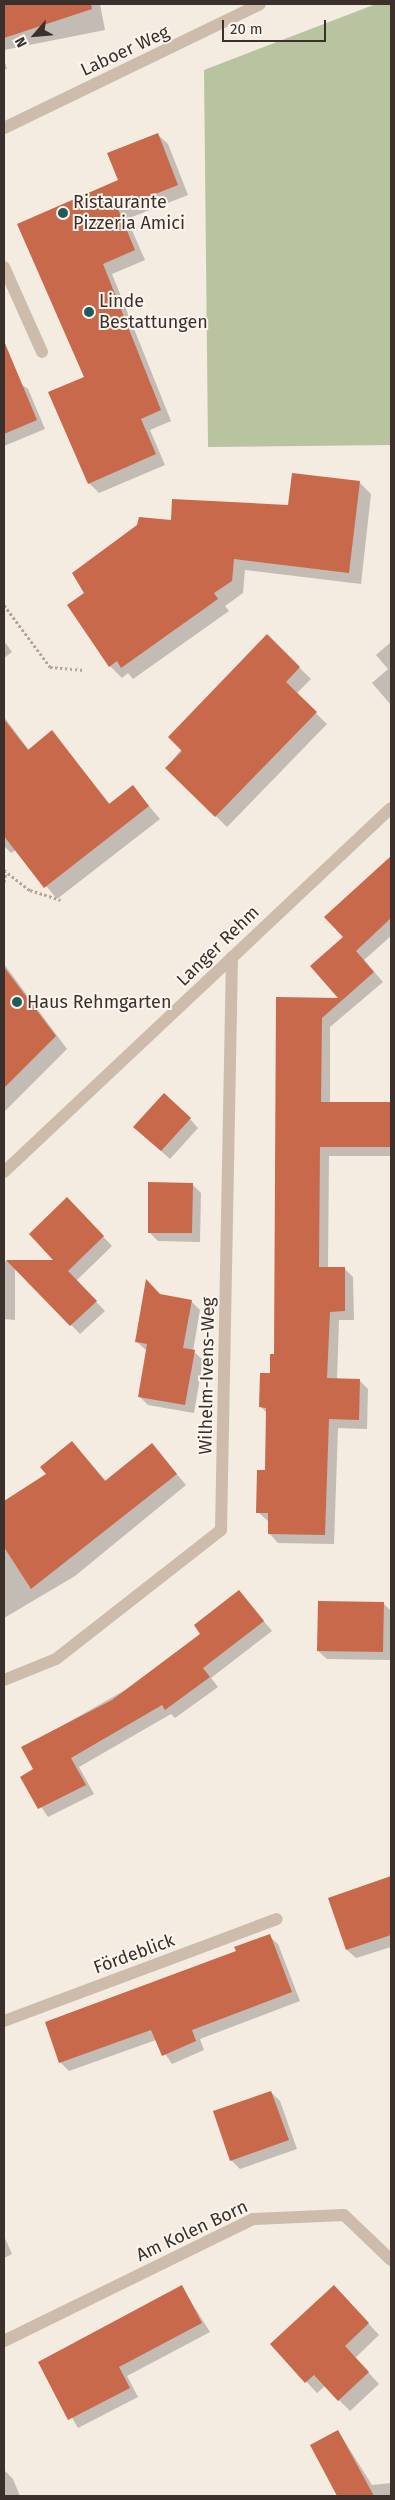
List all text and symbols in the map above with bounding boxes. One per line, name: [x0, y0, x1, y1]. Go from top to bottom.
north arrow: [10, 10, 60, 60]
scale bar: [225, 10, 329, 42]
text: 20 m: [230, 20, 263, 38]
street label: Laboer Weg: [77, 21, 173, 81]
text: N: [12, 34, 31, 50]
place label: Ristaurante Pizzeria Amici: [73, 192, 185, 234]
marker: Ristaurante Pizzeria Amici: [57, 207, 69, 219]
place label: Linde Bestattungen: [99, 291, 208, 334]
marker: Linde Bestattungen: [83, 306, 95, 318]
street label: Langer Rehm: [172, 901, 264, 991]
place label: Haus Rehmgarten: [27, 991, 171, 1013]
marker: Haus Rehmgarten: [11, 996, 23, 1008]
street label: Wilhelm-Ivens-Weg: [195, 1297, 219, 1455]
street label: Fördeblick: [91, 1929, 177, 1979]
street label: Am Kolen Born: [133, 2196, 251, 2266]

